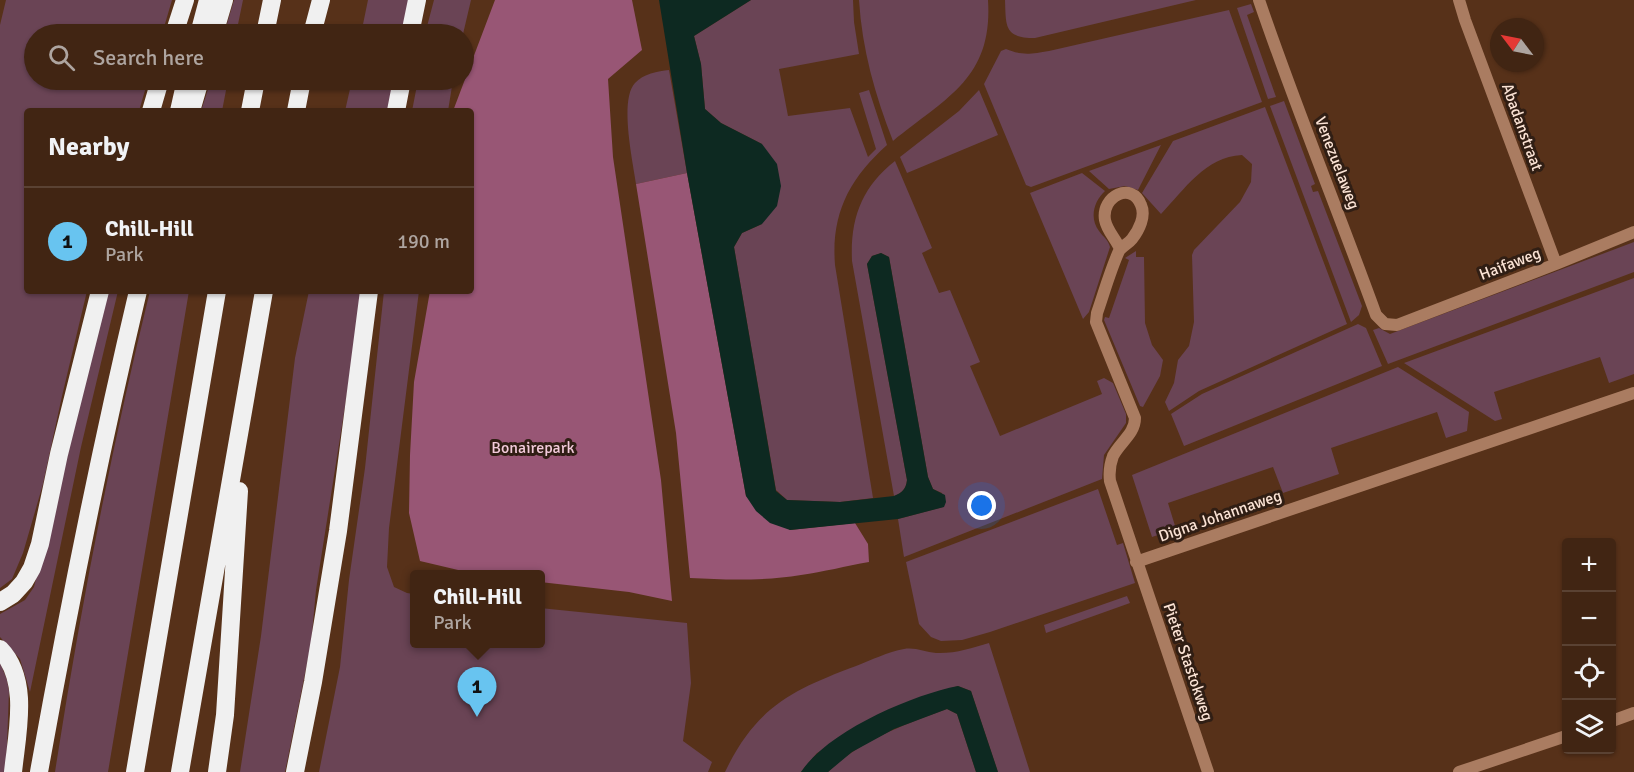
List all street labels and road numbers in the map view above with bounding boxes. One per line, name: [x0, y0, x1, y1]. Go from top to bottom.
street label: Abadanstraat: [1497, 81, 1547, 174]
street label: Venezuelaweg: [1310, 114, 1364, 212]
street label: Haifaweg: [1476, 243, 1544, 285]
street label: Digna Johannaweg: [1156, 486, 1284, 546]
street label: Pieter Stastokweg: [1158, 600, 1218, 724]

